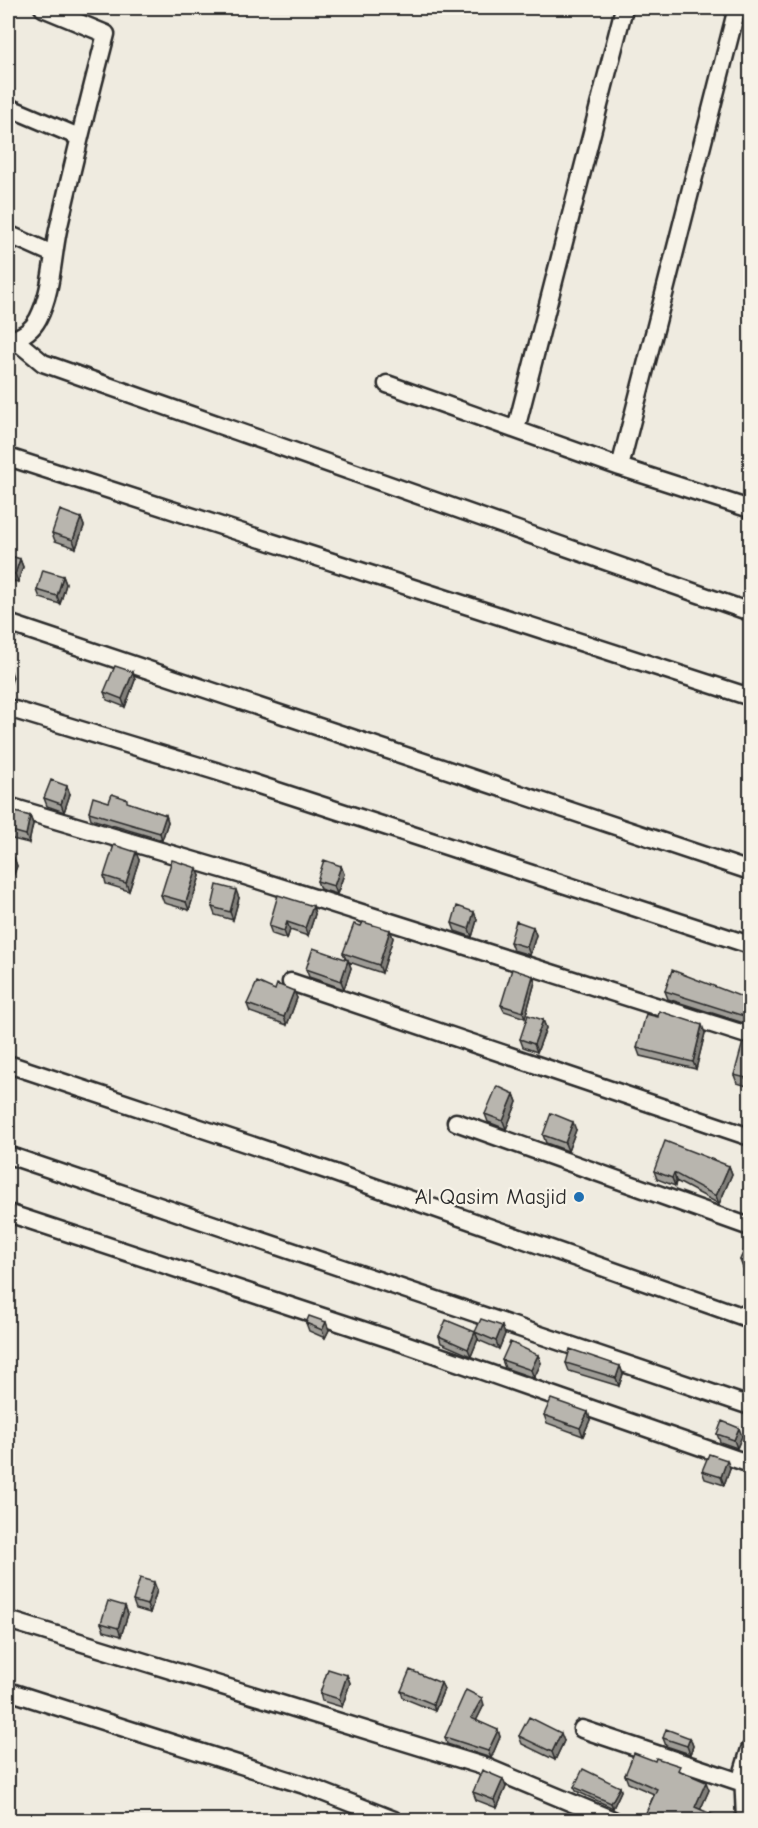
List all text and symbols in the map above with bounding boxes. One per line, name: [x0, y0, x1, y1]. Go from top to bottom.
place label: Al Qasim Masjid: [415, 1184, 567, 1210]
marker: Al Qasim Masjid: [572, 1190, 586, 1204]

